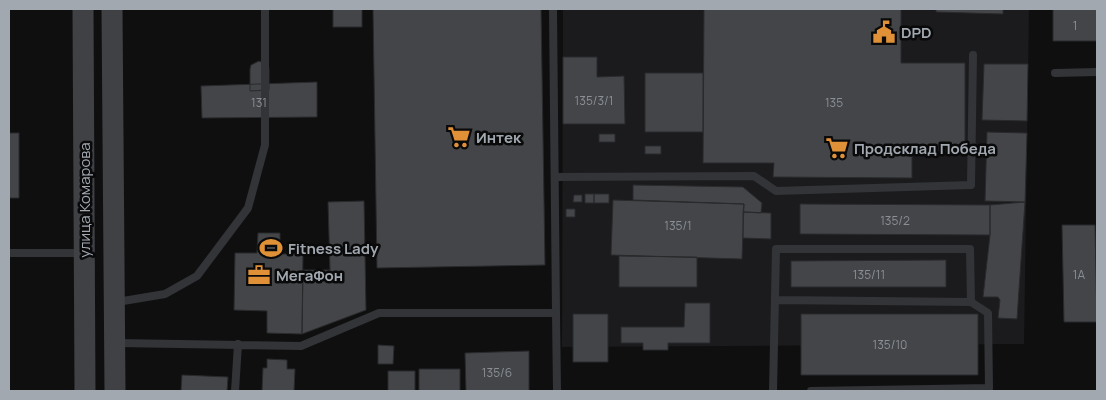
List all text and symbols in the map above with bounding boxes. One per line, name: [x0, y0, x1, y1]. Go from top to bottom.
house number: 1: [1073, 17, 1077, 34]
public building icon: DPD: [871, 19, 897, 45]
place label: DPD: [901, 22, 932, 43]
house number: 135/3/1: [575, 92, 613, 109]
house number: 131: [251, 94, 267, 111]
house number: 135: [825, 94, 843, 111]
supermarket icon: Интек: [446, 124, 472, 150]
place label: Интек: [476, 127, 522, 148]
supermarket icon: Продсклад Победа: [824, 135, 850, 161]
place label: Продсклад Победа: [854, 138, 996, 159]
street label: улица Комарова: [74, 142, 95, 258]
house number: 135/2: [880, 212, 910, 229]
house number: 135/1: [664, 217, 692, 234]
sports icon: Fitness Lady: [258, 235, 284, 261]
place label: Fitness Lady: [288, 238, 379, 259]
office icon: МегаФон: [246, 262, 272, 288]
place label: МегаФон: [276, 265, 343, 286]
house number: 135/11: [853, 266, 885, 283]
house number: 1А: [1073, 266, 1086, 283]
house number: 135/10: [873, 336, 907, 353]
house number: 135/6: [482, 364, 512, 381]

